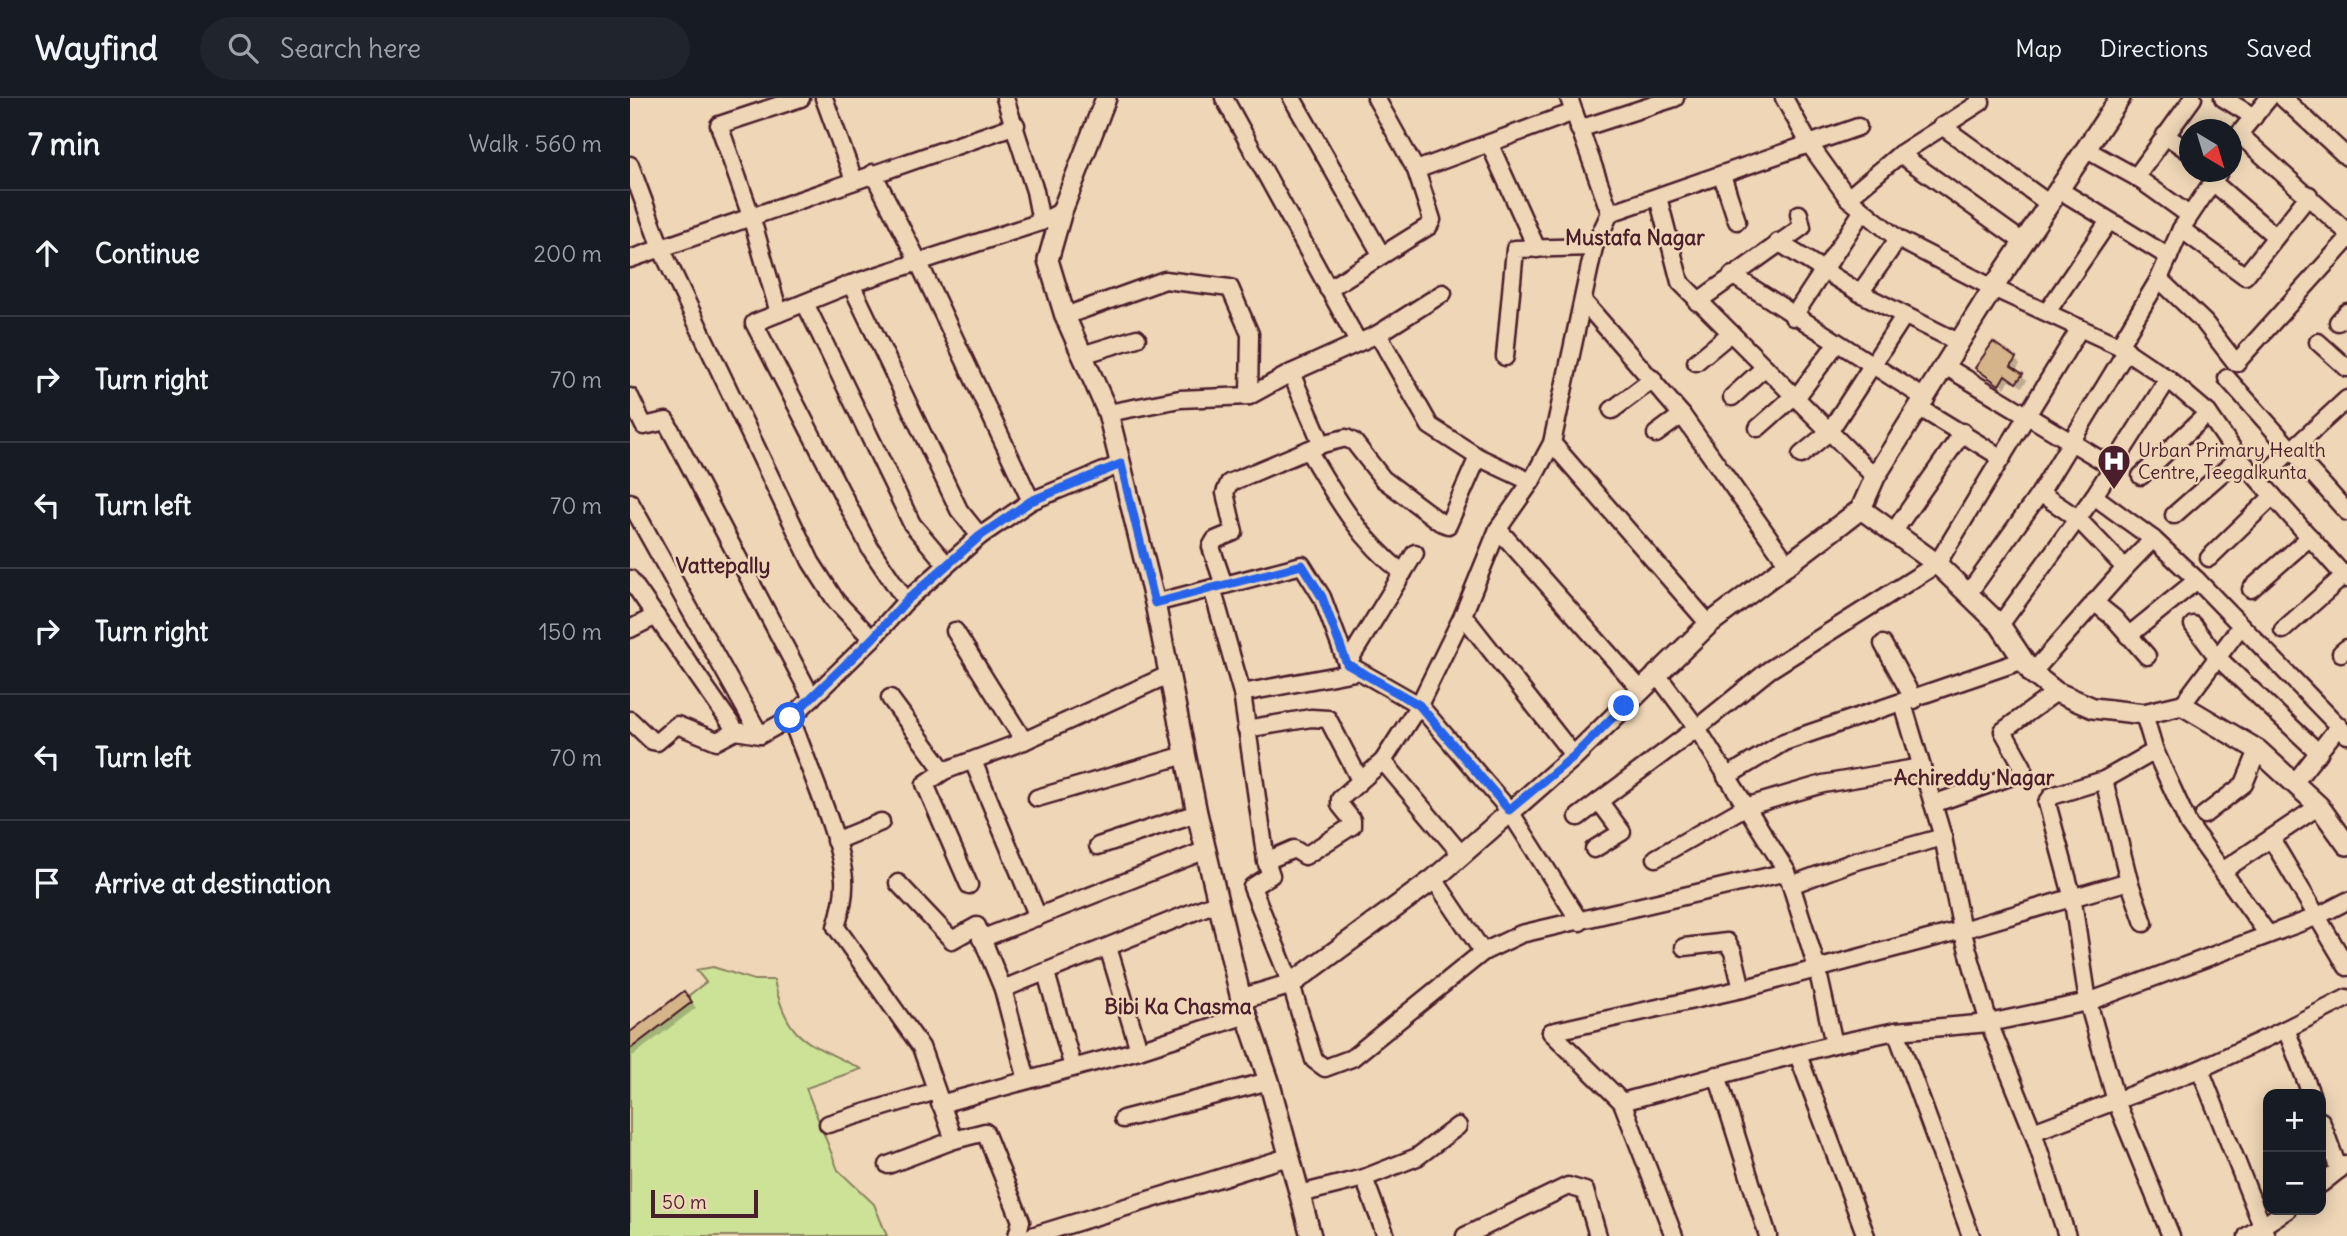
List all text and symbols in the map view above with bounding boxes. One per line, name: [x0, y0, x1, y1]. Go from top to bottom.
search box: [200, 17, 690, 80]
text: Wayfind: [35, 27, 158, 69]
icon: search: [224, 29, 262, 67]
text: Search here: [280, 32, 421, 65]
text: Map: [2015, 33, 2062, 63]
text: Directions: [2100, 33, 2208, 63]
text: Saved: [2246, 33, 2312, 63]
north arrow: [2179, 119, 2242, 182]
text: 7 min: [28, 125, 100, 163]
text: Walk · 560 m: [469, 129, 602, 158]
district label: Mustafa Nagar: [1565, 224, 1705, 251]
icon: ahead: [28, 234, 66, 272]
text: Continue: [95, 237, 200, 270]
text: 200 m: [533, 239, 602, 268]
icon: right: [28, 360, 66, 398]
text: Turn right: [95, 363, 208, 396]
text: 70 m: [550, 365, 602, 394]
place label: Urban Primary Health Centre, Teegalkunta: [2138, 438, 2326, 484]
hospital icon: Urban Primary Health Centre, Teegalkunta: [2095, 442, 2133, 491]
icon: left: [28, 486, 66, 524]
text: Turn left: [95, 489, 191, 522]
text: 70 m: [550, 491, 602, 520]
district label: Vattepally: [676, 552, 770, 579]
icon: right: [28, 612, 66, 650]
text: Turn right: [95, 615, 208, 648]
text: 150 m: [539, 617, 602, 646]
route end: [1608, 690, 1639, 721]
route start: [774, 702, 805, 733]
icon: left: [28, 738, 66, 776]
text: Turn left: [95, 741, 191, 774]
text: 70 m: [550, 743, 602, 772]
district label: Achireddy Nagar: [1894, 764, 2055, 791]
icon: arrive: [28, 864, 66, 902]
text: Arrive at destination: [95, 867, 331, 900]
district label: Bibi Ka Chasma: [1104, 993, 1252, 1020]
map controls: [2263, 1089, 2326, 1215]
button: +: [2263, 1089, 2326, 1152]
button: −: [2263, 1152, 2326, 1215]
scale bar: [651, 1187, 758, 1219]
text: 50 m: [662, 1190, 707, 1214]

